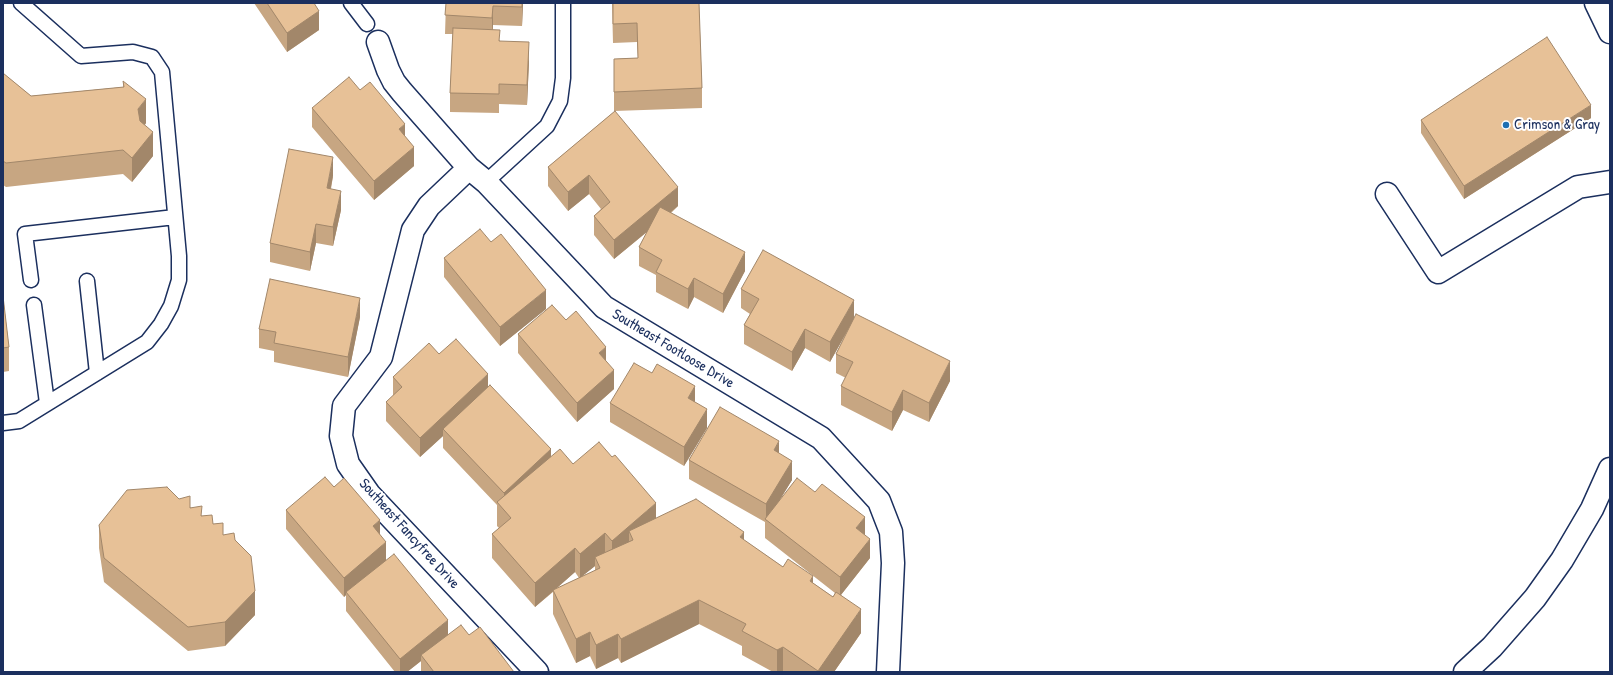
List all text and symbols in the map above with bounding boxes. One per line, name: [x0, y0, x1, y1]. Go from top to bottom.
place label: Crimson & Gray: [1514, 116, 1600, 134]
marker: Crimson & Gray: [1501, 120, 1511, 130]
street label: Southeast Footloose Drive: [609, 305, 737, 393]
street label: Southeast Fancyfree Drive: [355, 475, 463, 593]

